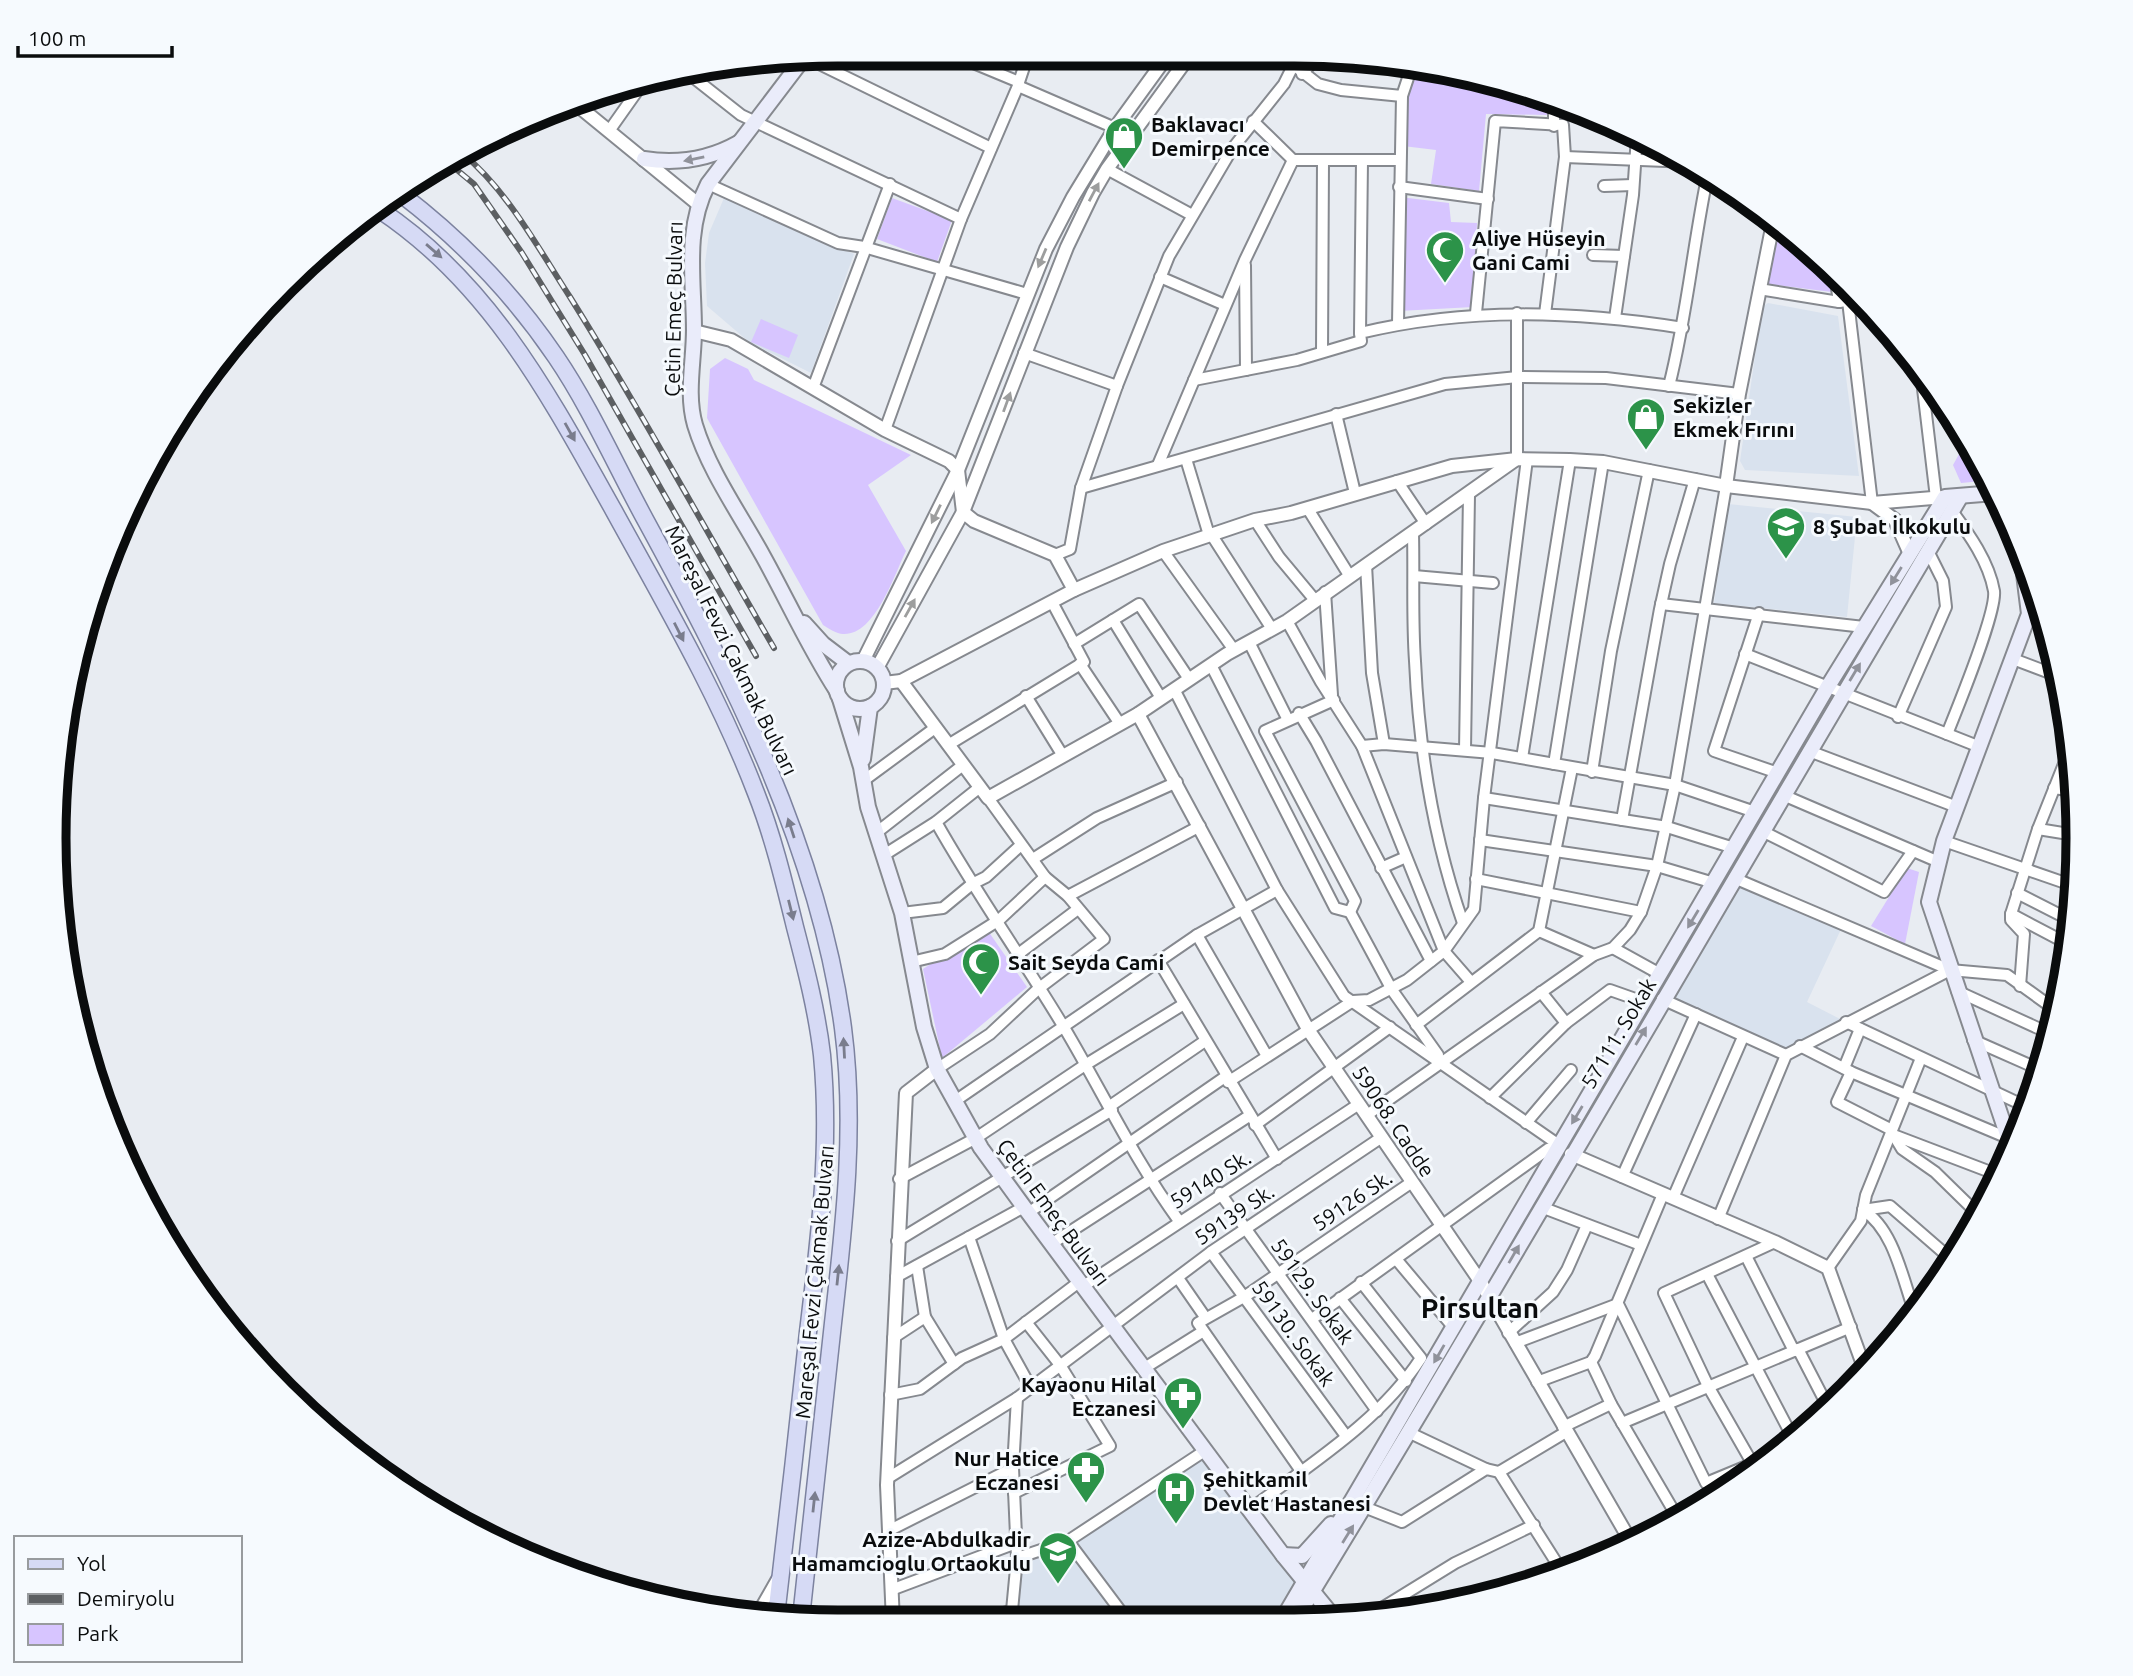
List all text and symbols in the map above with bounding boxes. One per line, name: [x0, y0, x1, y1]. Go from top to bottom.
scale bar: [18, 14, 172, 58]
text: 100 m: [28, 26, 86, 50]
place label: Baklavacı Demirpence: [1151, 112, 1270, 160]
shop icon: Baklavacı Demirpence: [1103, 115, 1145, 170]
one-way arrow: [683, 153, 705, 164]
one-way arrow: [1088, 182, 1099, 202]
street label: Çetin Emeç Bulvarı: [659, 221, 687, 397]
place label: Aliye Hüseyin Gani Cami: [1472, 226, 1606, 274]
mosque icon: Aliye Hüseyin Gani Cami: [1424, 229, 1466, 284]
one-way arrow: [425, 243, 442, 259]
one-way arrow: [1036, 248, 1047, 269]
one-way arrow: [1001, 392, 1012, 413]
place label: Sekizler Ekmek Fırını: [1673, 393, 1794, 441]
shop icon: Sekizler Ekmek Fırını: [1625, 396, 1667, 451]
one-way arrow: [564, 423, 576, 442]
one-way arrow: [931, 504, 942, 524]
school or university icon: 8 Şubat İlkokulu: [1765, 505, 1807, 560]
place label: 8 Şubat İlkokulu: [1813, 514, 1971, 538]
street label: Mareşal Fevzi Çakmak Bulvarı: [661, 521, 803, 779]
one-way arrow: [1890, 566, 1902, 585]
one-way arrow: [904, 598, 916, 618]
one-way arrow: [673, 622, 684, 642]
one-way arrow: [1849, 662, 1862, 681]
one-way arrow: [785, 817, 796, 838]
one-way arrow: [786, 899, 797, 921]
one-way arrow: [1686, 910, 1699, 929]
mosque icon: Sait Seyda Cami: [960, 941, 1002, 996]
place label: Sait Seyda Cami: [1008, 950, 1164, 974]
street label: 57111. Sokak: [1576, 973, 1661, 1093]
one-way arrow: [1634, 1027, 1647, 1046]
one-way arrow: [839, 1037, 850, 1059]
street label: 59068. Cadde: [1348, 1061, 1440, 1181]
one-way arrow: [1571, 1105, 1583, 1124]
street label: Çetin Emeç Bulvarı: [993, 1134, 1115, 1290]
street label: Mareşal Fevzi Çakmak Bulvarı: [790, 1144, 838, 1420]
street label: 59140 Sk.: [1165, 1145, 1255, 1213]
street label: 59126 Sk.: [1308, 1165, 1396, 1235]
street label: 59139 Sk.: [1190, 1179, 1278, 1249]
street label: 59129. Sokak: [1267, 1234, 1360, 1349]
one-way arrow: [1508, 1244, 1520, 1263]
one-way arrow: [833, 1264, 844, 1286]
street label: 59130. Sokak: [1248, 1276, 1341, 1391]
district label: Pirsultan: [1421, 1292, 1539, 1323]
one-way arrow: [1433, 1345, 1445, 1364]
place label: Kayaonu Hilal Eczanesi: [1021, 1372, 1156, 1420]
pharmacy icon: Kayaonu Hilal Eczanesi: [1162, 1375, 1204, 1430]
place label: Nur Hatice Eczanesi: [954, 1446, 1059, 1494]
pharmacy icon: Nur Hatice Eczanesi: [1065, 1449, 1107, 1504]
place label: Şehitkamil Devlet Hastanesi: [1203, 1467, 1371, 1515]
hospital icon: Şehitkamil Devlet Hastanesi: [1155, 1470, 1197, 1525]
one-way arrow: [809, 1490, 820, 1512]
one-way arrow: [1341, 1524, 1354, 1543]
place label: Azize-Abdulkadir Hamamcioglu Ortaokulu: [792, 1527, 1031, 1575]
school or university icon: Azize-Abdulkadir Hamamcioglu Ortaokulu: [1037, 1530, 1079, 1585]
legend: [14, 1536, 242, 1662]
text: Yol: [77, 1551, 106, 1575]
text: Demiryolu: [77, 1586, 175, 1610]
text: Park: [77, 1621, 119, 1645]

